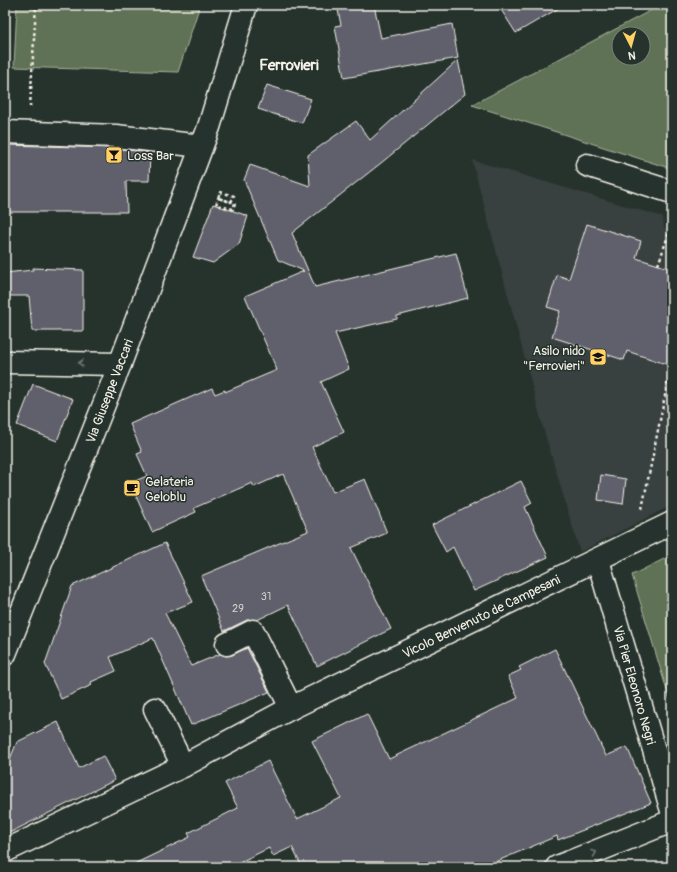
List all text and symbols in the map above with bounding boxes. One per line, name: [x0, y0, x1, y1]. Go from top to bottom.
north arrow: [611, 26, 651, 66]
text: N: [627, 49, 636, 62]
district label: Ferrovieri: [259, 56, 319, 75]
bar icon: Loss Bar: [104, 145, 124, 165]
place label: Loss Bar: [127, 148, 174, 164]
street label: Via Giuseppe Vaccari: [83, 337, 137, 446]
place label: Asilo nido "Ferrovieri": [523, 343, 585, 374]
school or university icon: Asilo nido "Ferrovieri": [588, 347, 608, 367]
one-way arrow: [78, 359, 84, 367]
place label: Gelateria Geloblu: [145, 474, 193, 505]
cafe icon: Gelateria Geloblu: [122, 478, 142, 498]
street label: Vicolo Benvenuto de Campesani: [400, 572, 563, 662]
house number: 31: [261, 590, 271, 603]
house number: 29: [232, 602, 244, 615]
street label: Via Pier Eleonoro Negri: [609, 624, 659, 747]
one-way arrow: [590, 849, 597, 857]

